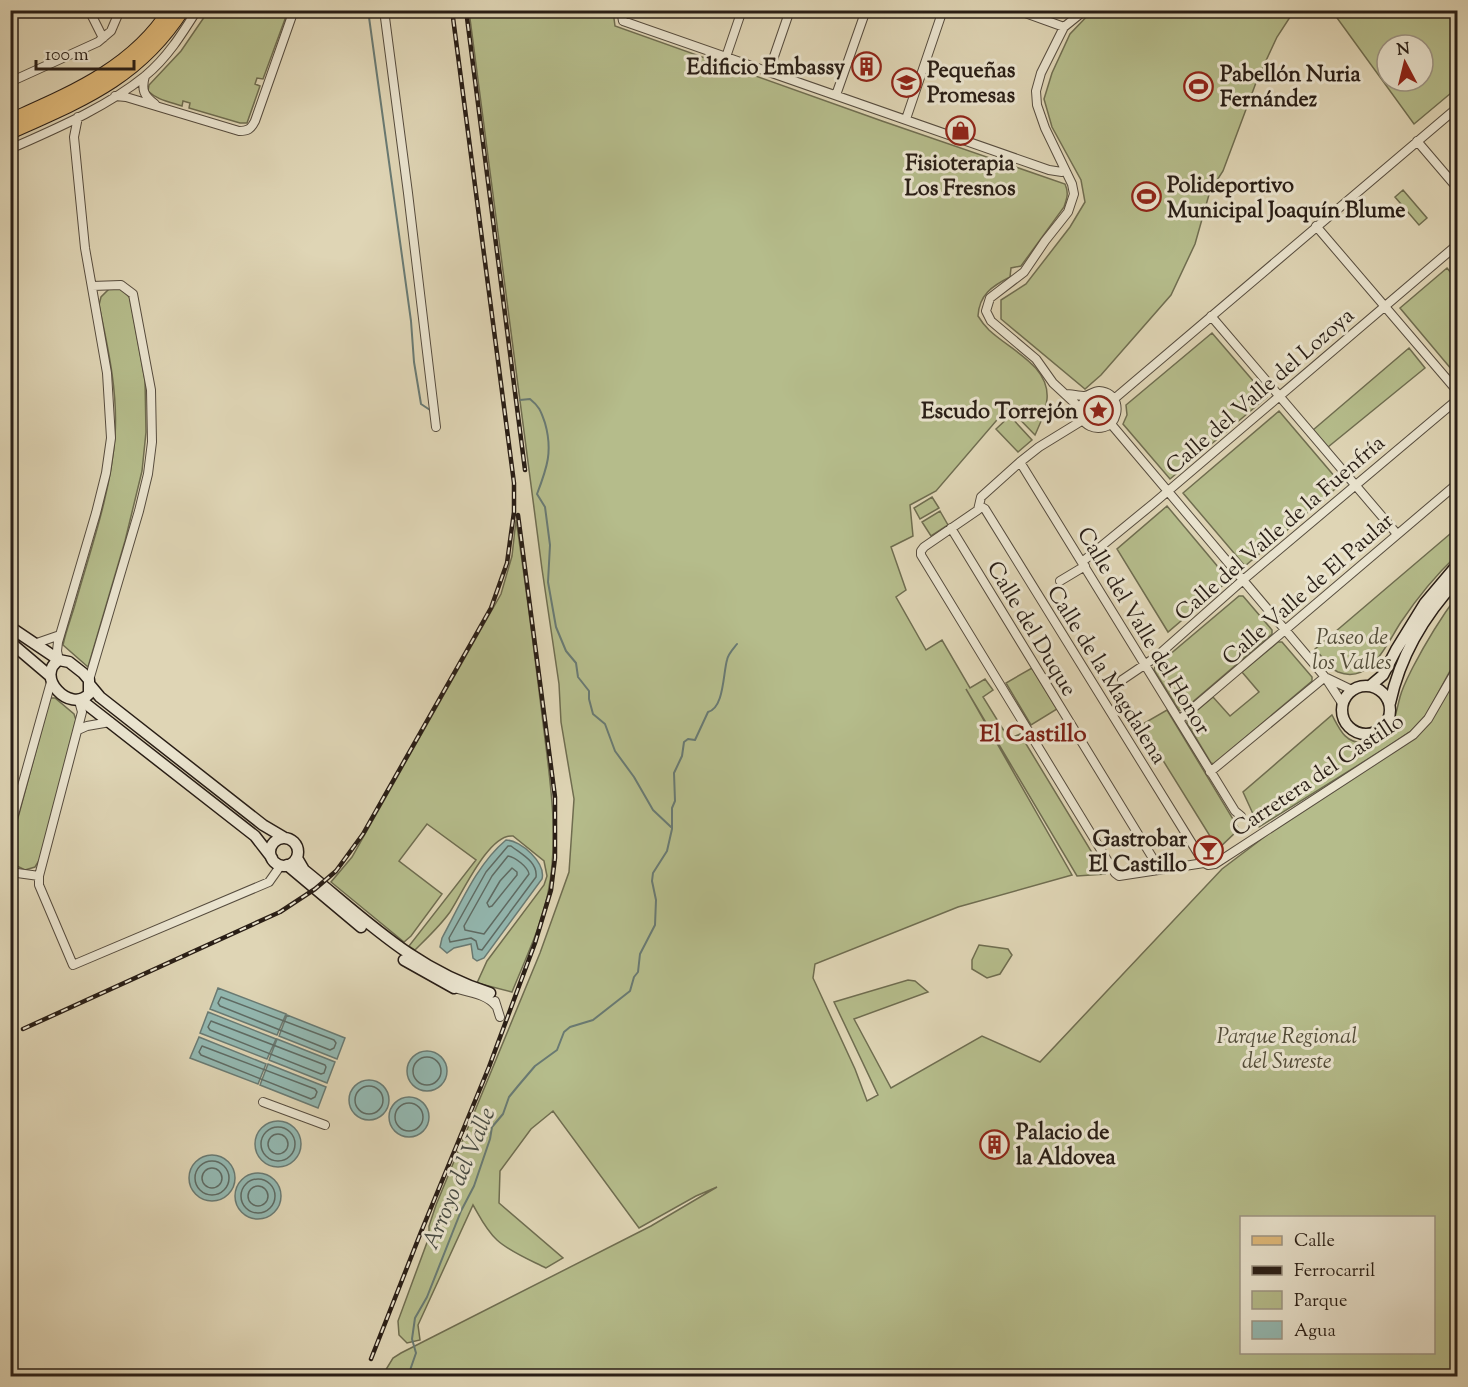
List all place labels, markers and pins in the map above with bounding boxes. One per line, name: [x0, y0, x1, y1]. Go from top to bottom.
building icon: Edificio Embassy: [850, 50, 882, 82]
place label: Edificio Embassy: [687, 53, 845, 85]
place label: Pequeñas Promesas: [927, 56, 1016, 113]
place label: Pabellón Nuria Fernández: [1220, 60, 1362, 117]
school or university icon: Pequeñas Promesas: [890, 66, 922, 98]
sports icon: Pabellón Nuria Fernández: [1183, 70, 1215, 102]
shop icon: Fisioterapia Los Fresnos: [944, 114, 976, 146]
place label: Fisioterapia Los Fresnos: [904, 149, 1016, 206]
place label: Polideportivo Municipal Joaquín Blume: [1167, 171, 1405, 228]
sports icon: Polideportivo Municipal Joaquín Blume: [1130, 181, 1162, 213]
place icon: Escudo Torrejón: [1083, 394, 1115, 426]
place label: Escudo Torrejón: [921, 397, 1078, 429]
place label: Gastrobar El Castillo: [1089, 825, 1188, 882]
bar icon: Gastrobar El Castillo: [1192, 835, 1224, 867]
place label: Palacio de la Aldovea: [1016, 1118, 1116, 1175]
building icon: Palacio de la Aldovea: [979, 1128, 1011, 1160]

